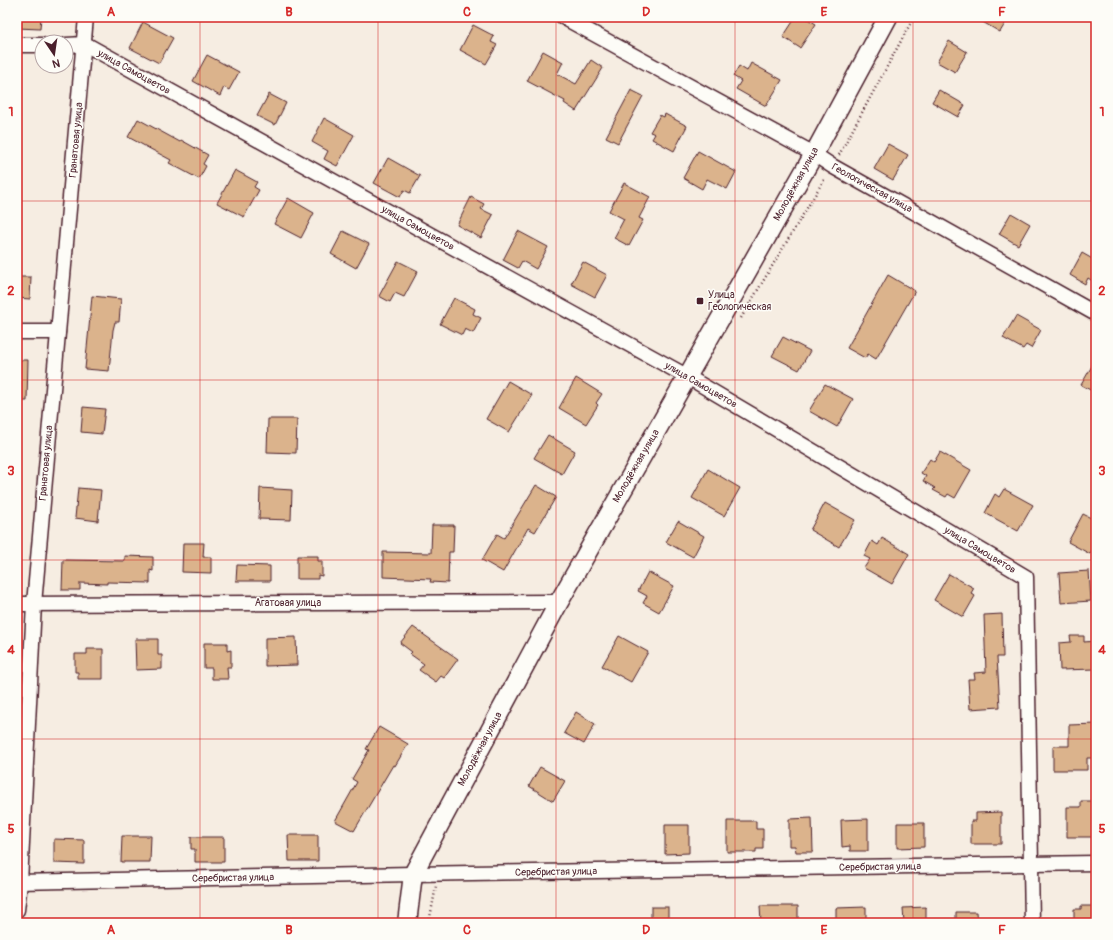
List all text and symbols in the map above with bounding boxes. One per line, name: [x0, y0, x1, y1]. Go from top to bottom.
text: A: [107, 4, 116, 20]
text: B: [285, 4, 293, 20]
text: C: [463, 4, 471, 20]
text: D: [642, 4, 650, 20]
text: E: [821, 4, 828, 20]
text: F: [998, 4, 1006, 20]
north arrow: [34, 34, 74, 74]
street label: улица Самоцветов: [95, 47, 173, 97]
text: N: [51, 56, 61, 71]
street label: Гранатовая улица: [67, 102, 85, 178]
text: 1: [8, 104, 14, 120]
text: 1: [1099, 104, 1105, 120]
street label: Молодёжная улица: [771, 145, 821, 223]
street label: Геологическая улица: [830, 161, 915, 215]
street label: улица Самоцветов: [379, 203, 457, 253]
text: 2: [7, 283, 15, 299]
text: 2: [1098, 283, 1106, 299]
place label: Улица Геологическая: [708, 289, 771, 313]
marker: Улица Геологическая: [695, 296, 705, 306]
street label: улица Самоцветов: [662, 359, 739, 411]
street label: Гранатовая улица: [37, 425, 55, 501]
street label: Молодёжная улица: [610, 427, 662, 505]
text: 3: [7, 463, 15, 479]
text: 3: [1098, 463, 1106, 479]
street label: улица Самоцветов: [941, 523, 1018, 576]
street label: Агатовая улица: [255, 597, 321, 609]
text: 4: [7, 642, 15, 658]
text: 4: [1098, 642, 1106, 658]
street label: Молодёжная улица: [455, 709, 505, 788]
text: 5: [7, 821, 15, 837]
text: 5: [1098, 821, 1106, 837]
street label: Серебристая улица: [839, 860, 921, 874]
street label: Серебристая улица: [515, 865, 597, 879]
street label: Серебристая улица: [192, 871, 274, 885]
text: A: [107, 922, 116, 938]
text: B: [285, 922, 293, 938]
text: C: [463, 922, 471, 938]
text: D: [642, 922, 650, 938]
text: E: [821, 922, 828, 938]
text: F: [998, 922, 1006, 938]

